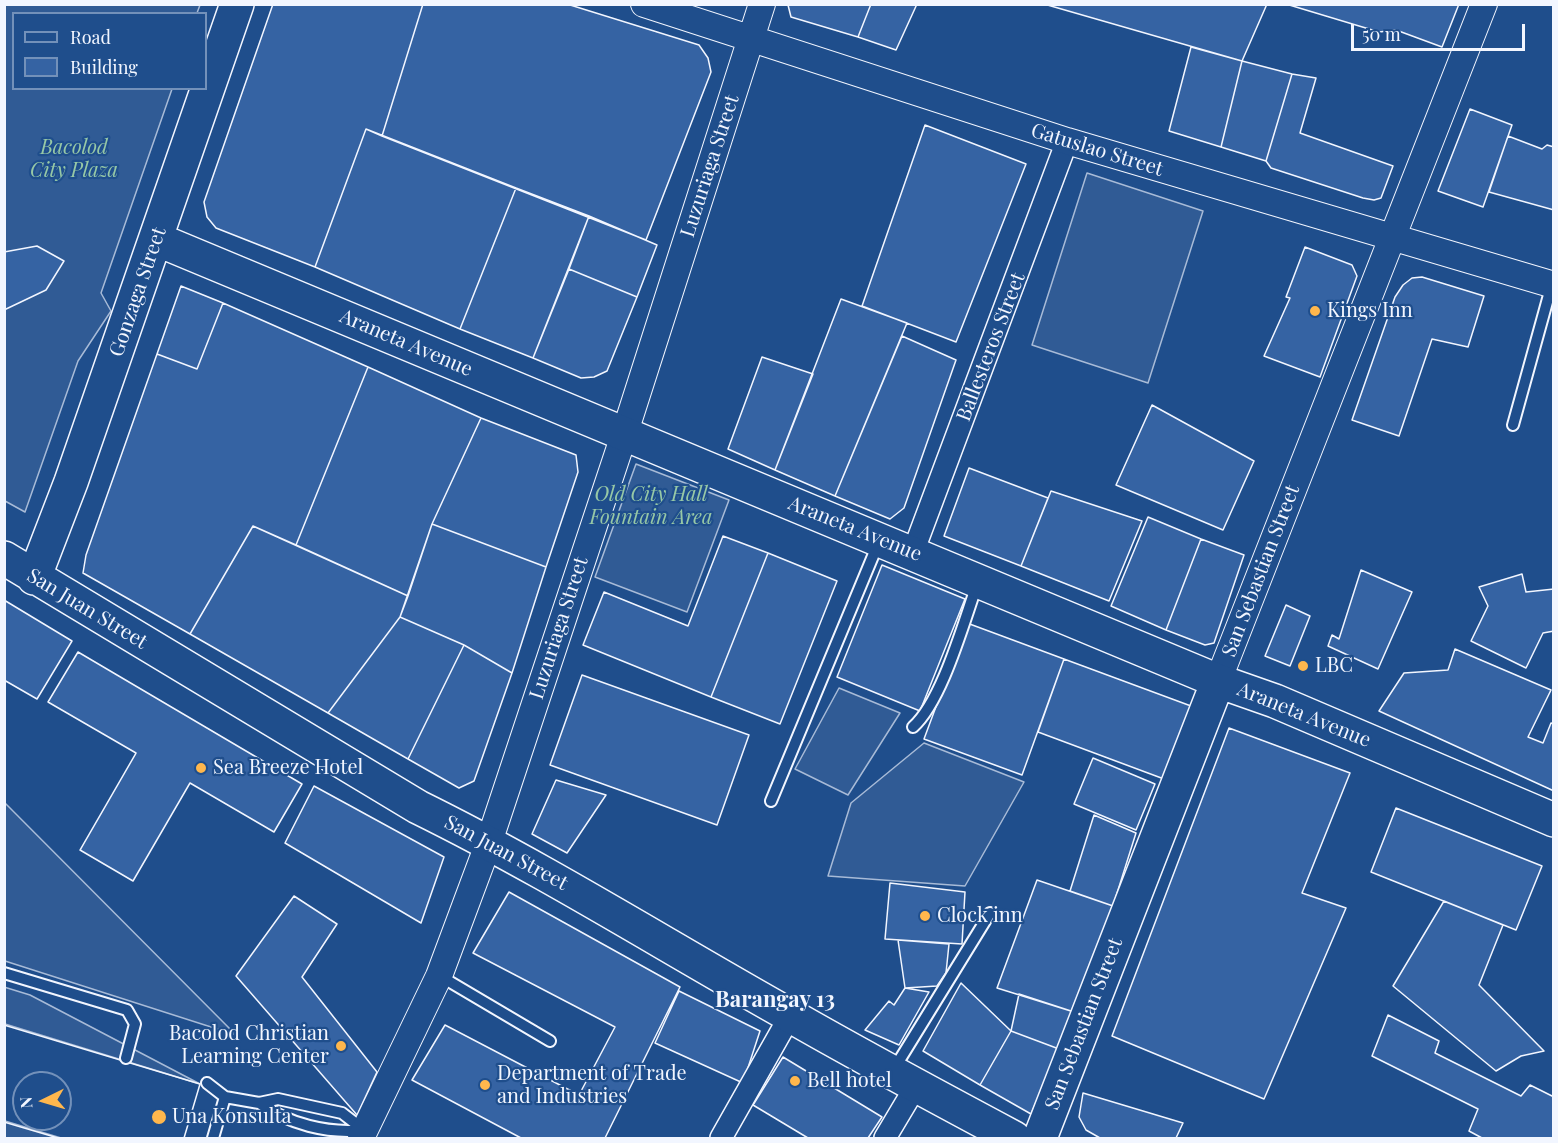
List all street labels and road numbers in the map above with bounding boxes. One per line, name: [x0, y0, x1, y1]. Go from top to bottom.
street label: Luzuriaga Street: [676, 92, 744, 240]
street label: Gatuslao Street: [1028, 119, 1166, 181]
street label: Gonzaga Street: [105, 224, 171, 360]
street label: Ballesteros Street: [952, 269, 1030, 425]
street label: Araneta Avenue: [336, 304, 476, 382]
street label: San Sebastian Street: [1217, 482, 1305, 660]
street label: Araneta Avenue: [785, 491, 925, 567]
street label: Luzuriaga Street: [525, 554, 593, 702]
street label: San Juan Street: [22, 564, 152, 654]
street label: Araneta Avenue: [1234, 677, 1374, 753]
street label: San Juan Street: [440, 810, 572, 896]
street label: San Sebastian Street: [1040, 935, 1128, 1113]

